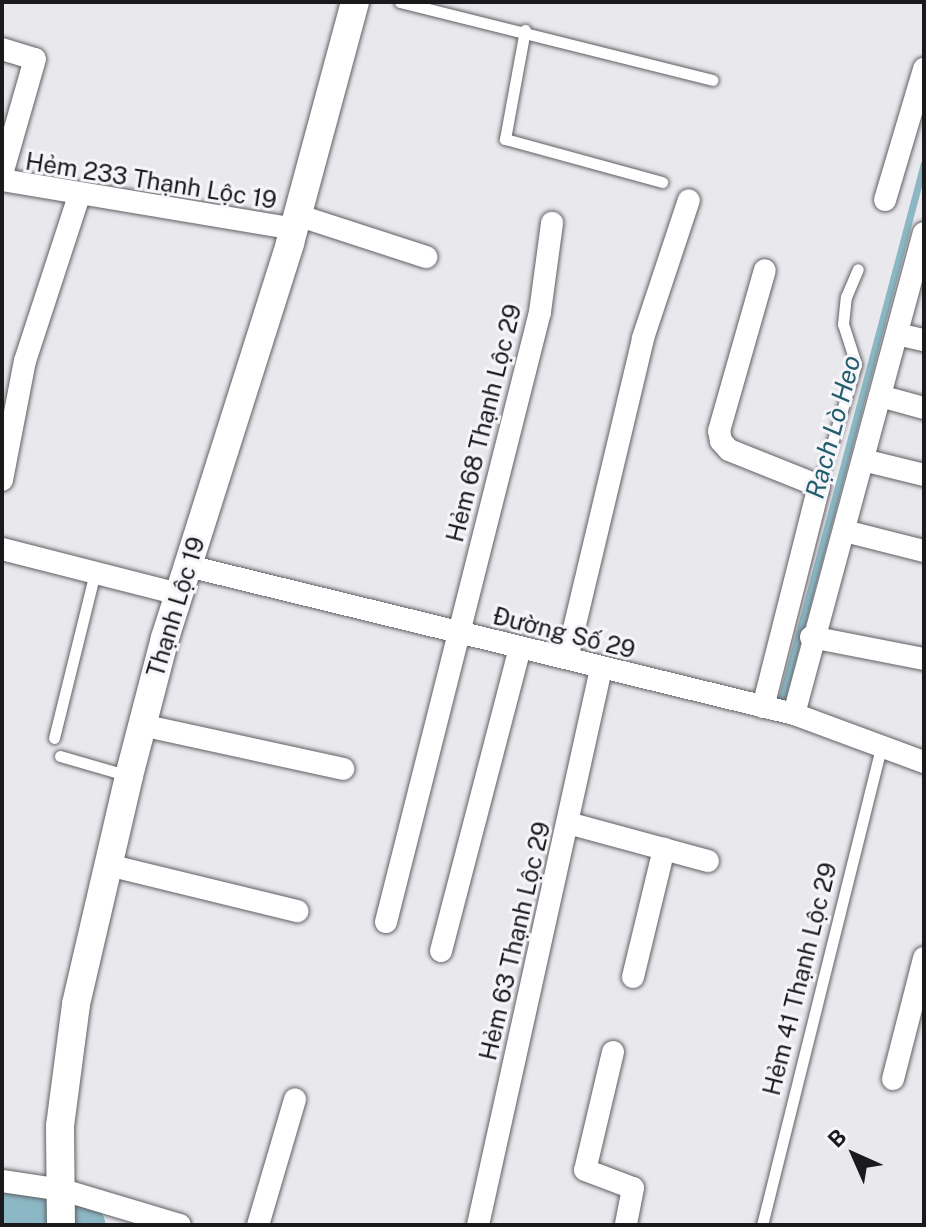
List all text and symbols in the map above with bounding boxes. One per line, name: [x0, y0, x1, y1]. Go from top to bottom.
street label: Hẻm 233 Thạnh Lộc 19: [23, 147, 279, 215]
street label: Hẻm 68 Thạnh Lộc 29: [440, 301, 528, 545]
water label: Rạch Lò Heo: [799, 352, 867, 502]
street label: Thạnh Lộc 19: [141, 533, 211, 681]
street label: Đường Số 29: [490, 601, 638, 665]
street label: Hẻm 63 Thạnh Lộc 29: [474, 819, 556, 1063]
street label: Hẻm 41 Thạnh Lộc 29: [757, 860, 843, 1098]
north arrow: [814, 1115, 894, 1195]
text: B: [823, 1124, 852, 1153]

